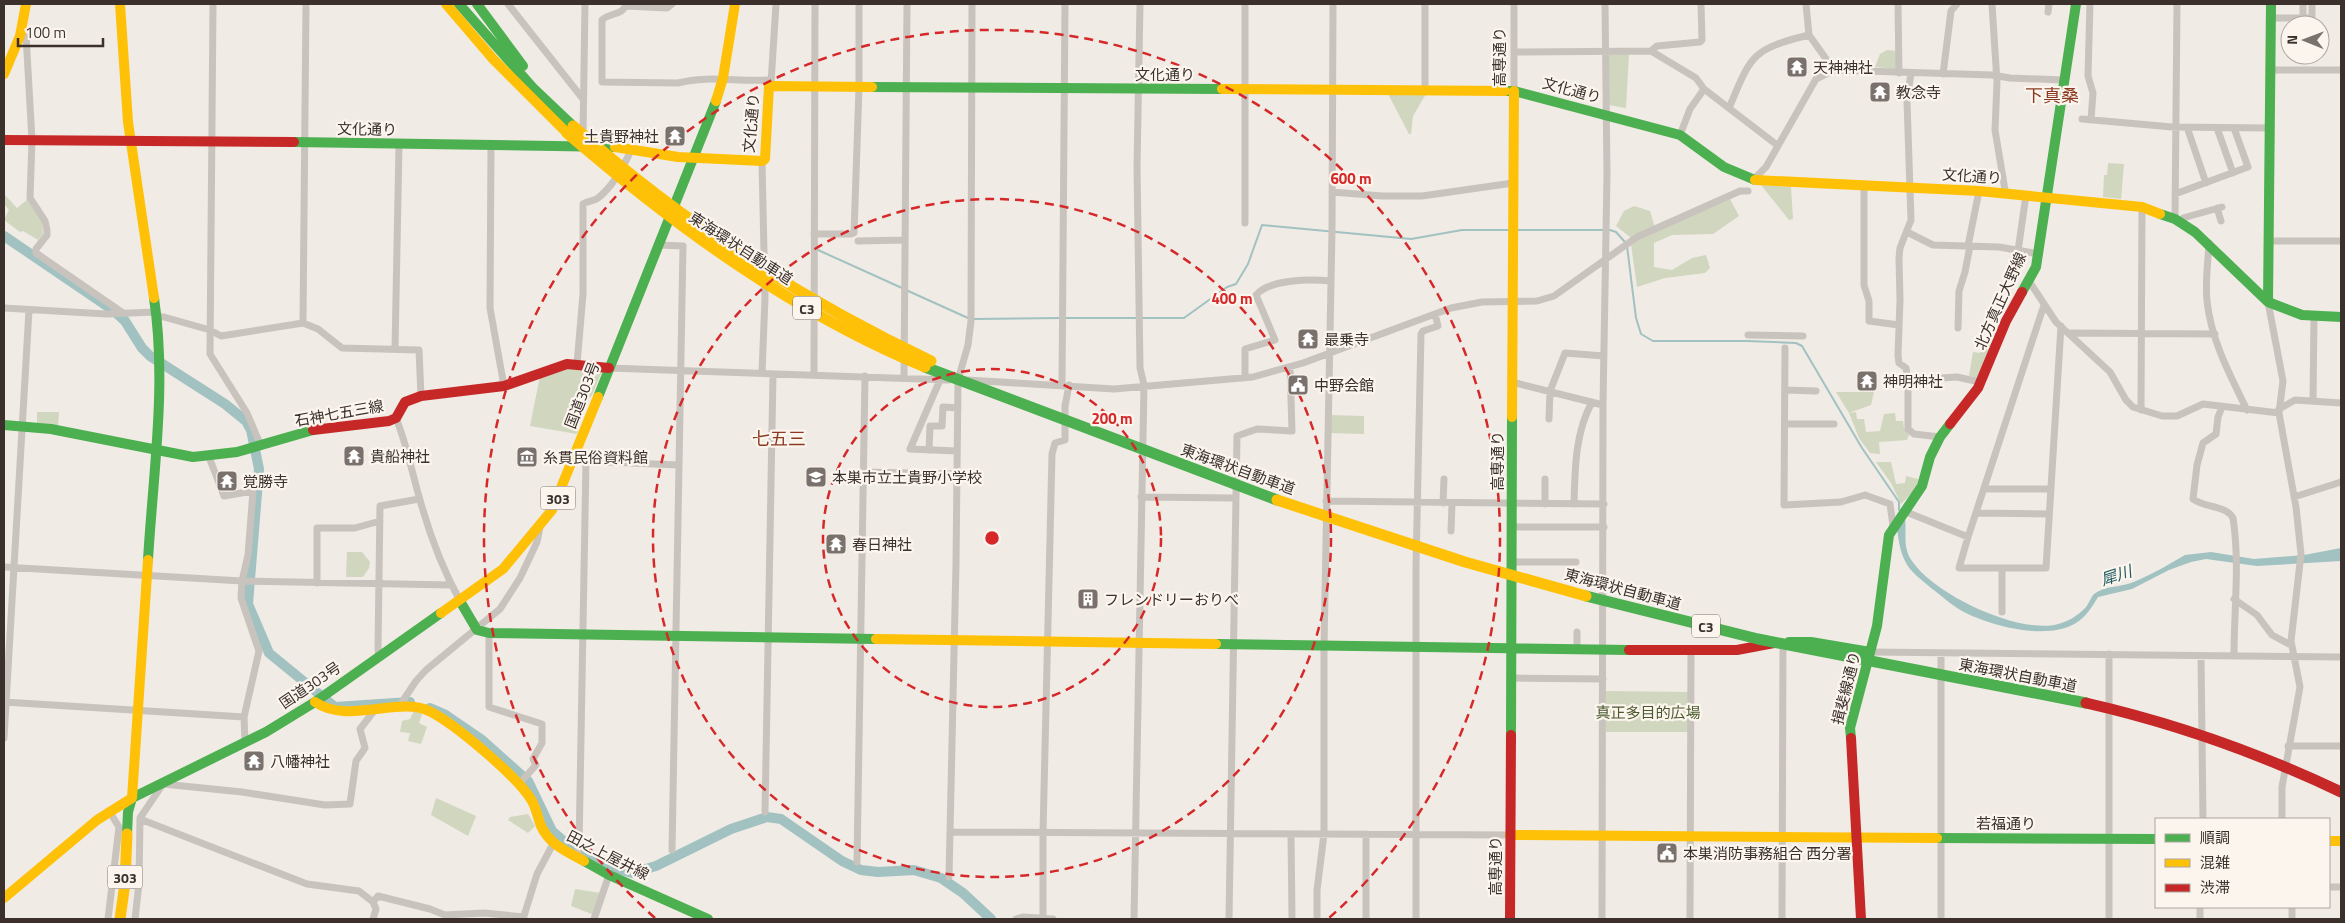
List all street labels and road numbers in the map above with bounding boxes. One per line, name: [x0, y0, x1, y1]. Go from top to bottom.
street label: 高専通り: [1488, 27, 1511, 87]
street label: 文化通り: [1135, 63, 1195, 86]
street label: 文化通り: [1540, 71, 1604, 109]
street label: 文化通り: [737, 92, 765, 154]
street label: 文化通り: [337, 117, 397, 141]
street label: 文化通り: [1941, 162, 2003, 190]
street label: 東海環状自動車道: [684, 206, 798, 290]
street label: 北方真正大野線: [1968, 248, 2032, 354]
road number: C3: [793, 296, 821, 320]
street label: 国道303号: [559, 358, 605, 432]
street label: 石神七五三線: [293, 394, 385, 432]
street label: 高専通り: [1486, 431, 1509, 491]
street label: 東海環状自動車道: [1178, 438, 1298, 500]
road number: 303: [540, 486, 576, 509]
street label: 東海環状自動車道: [1562, 562, 1684, 616]
road number: C3: [1692, 614, 1720, 638]
street label: 揖斐線通り: [1826, 649, 1866, 727]
street label: 東海環状自動車道: [1957, 652, 2079, 698]
street label: 国道303号: [274, 656, 346, 714]
street label: 若福通り: [1976, 812, 2036, 835]
street label: 田之上屋井線: [563, 824, 653, 886]
street label: 高専通り: [1484, 836, 1507, 896]
road number: 303: [108, 866, 142, 889]

